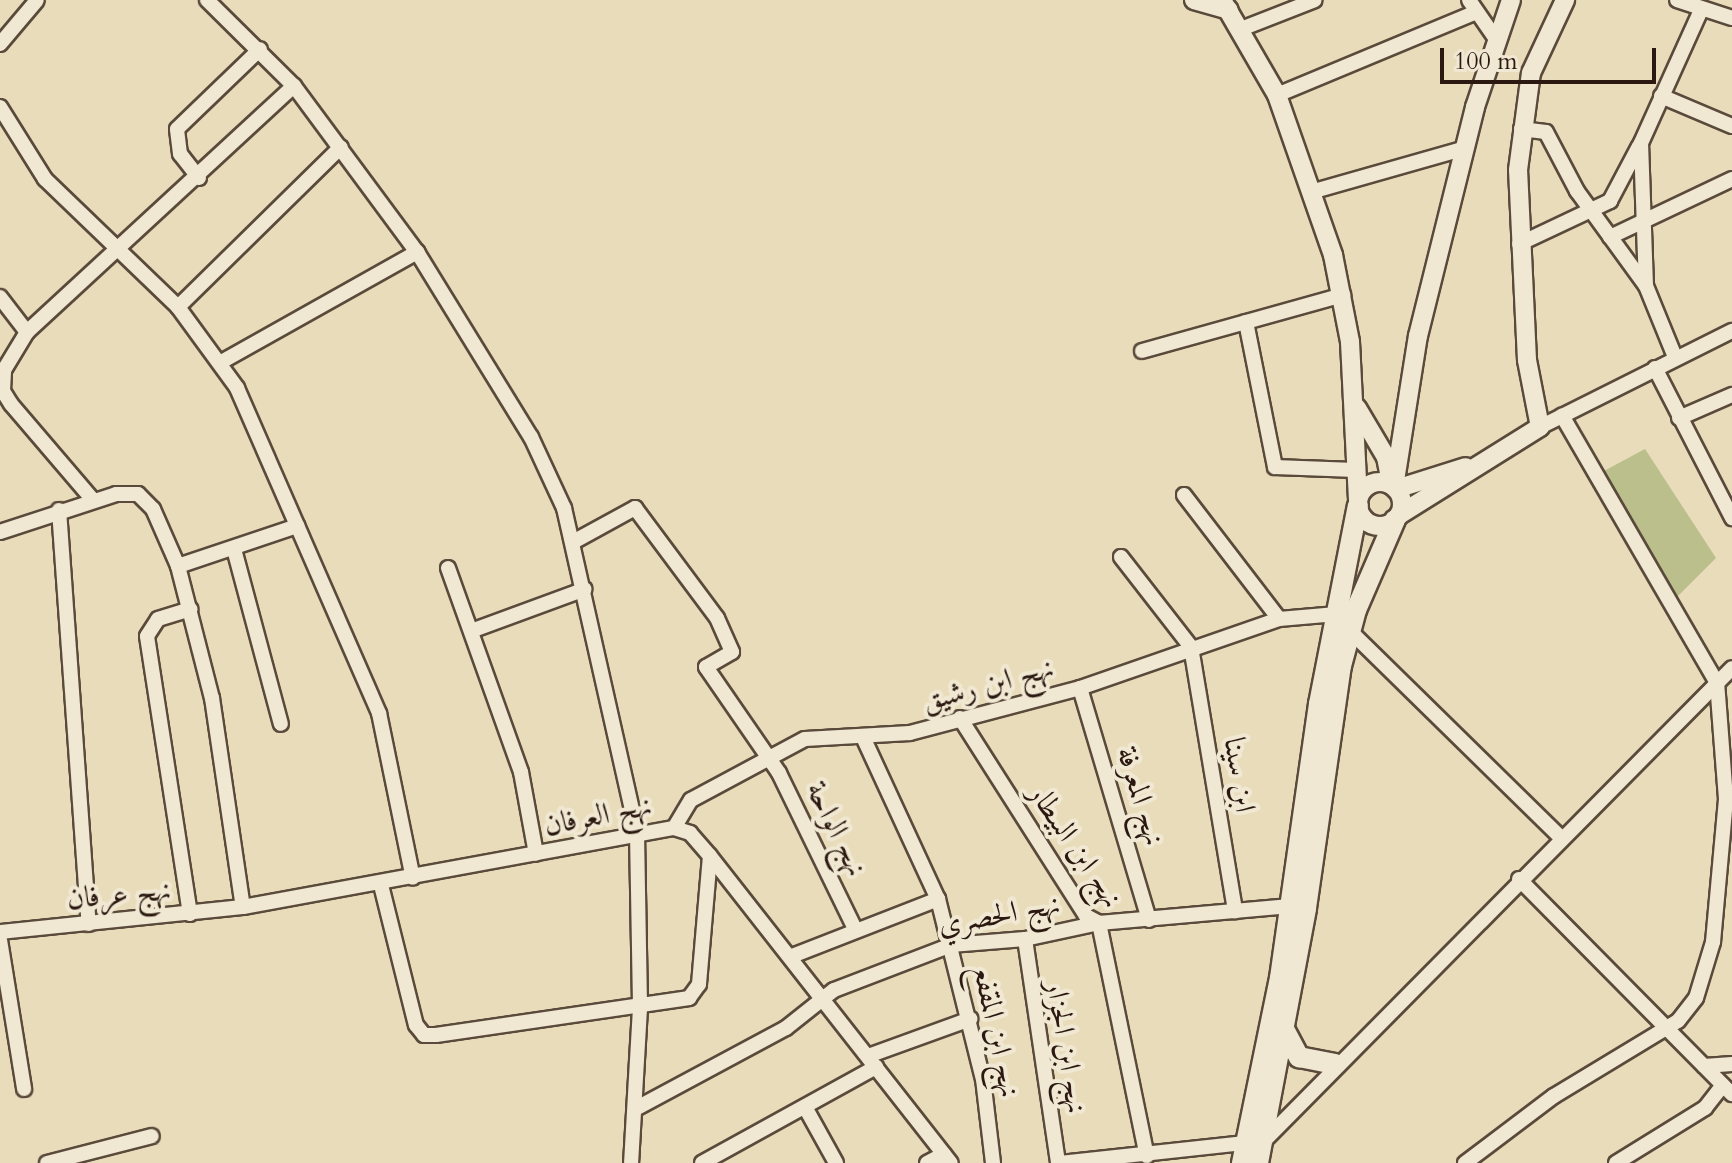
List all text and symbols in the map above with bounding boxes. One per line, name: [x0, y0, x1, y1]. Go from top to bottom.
scale bar: [1444, 32, 1660, 82]
text: 100 m: [1454, 45, 1518, 78]
street label: نهج ابن رشيق: [918, 650, 1058, 720]
street label: ابن سينا: [1215, 735, 1263, 815]
street label: نهج المعرفة: [1108, 742, 1172, 850]
street label: نهج الواحة: [798, 776, 874, 882]
street label: نهج ابن البيطار: [1020, 777, 1130, 915]
street label: نهج العرفان: [541, 788, 655, 844]
street label: نهج عرفان: [65, 873, 173, 917]
street label: نهج الحصري: [935, 887, 1063, 943]
street label: نهج ابن المقفع: [964, 961, 1028, 1101]
street label: نهج ابن الجزار: [1038, 978, 1094, 1116]

